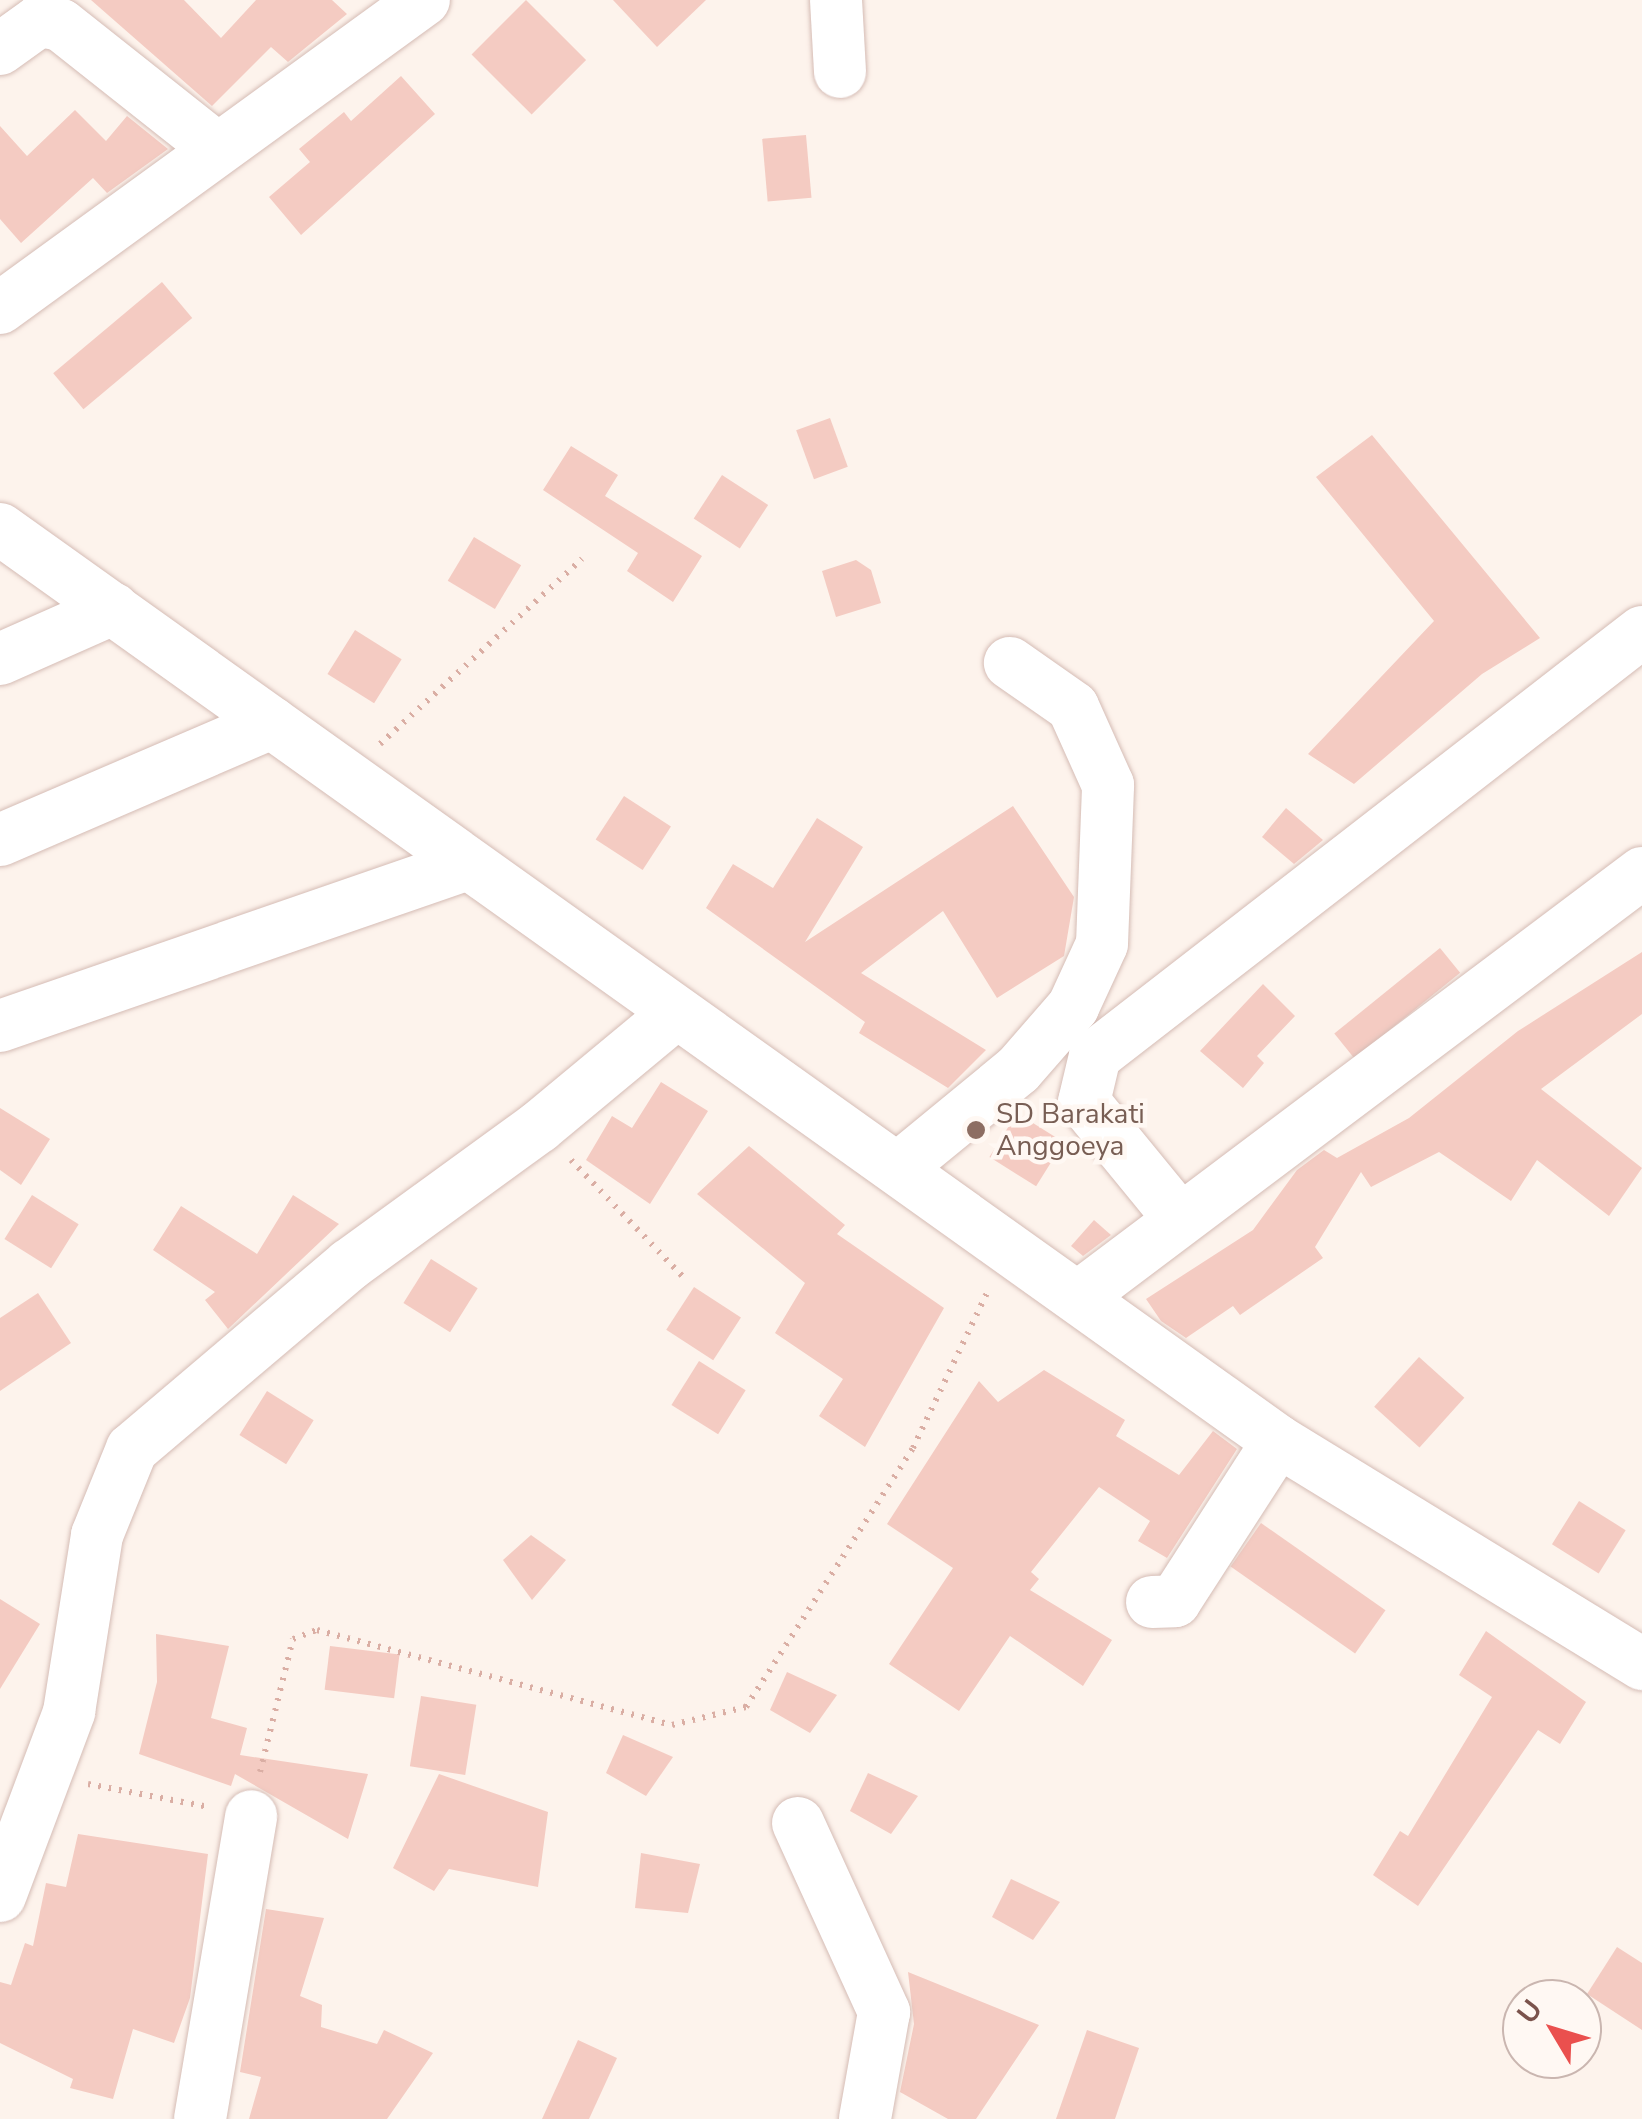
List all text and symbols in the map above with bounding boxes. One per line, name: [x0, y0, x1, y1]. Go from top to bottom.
place label: SD Barakati Anggoeya: [996, 1097, 1145, 1163]
marker: SD Barakati Anggoeya: [965, 1119, 987, 1141]
north arrow: [1502, 1979, 1602, 2079]
text: U: [1509, 1992, 1551, 2032]

